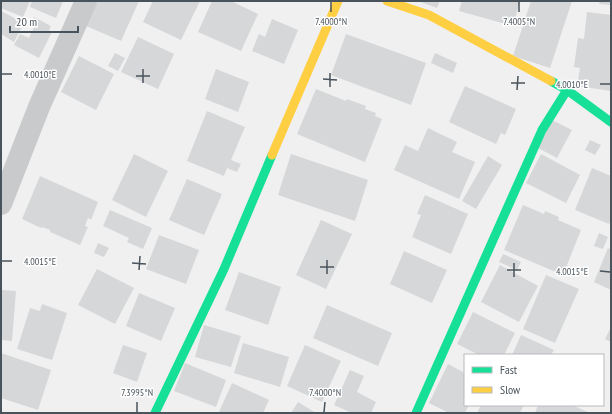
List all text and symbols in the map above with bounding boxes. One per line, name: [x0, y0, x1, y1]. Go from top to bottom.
scale bar: [10, 8, 78, 34]
text: 20 m: [16, 14, 37, 29]
text: 7.4000°N: [315, 15, 347, 28]
text: 7.4005°N: [503, 15, 535, 28]
text: 4.0010°E: [24, 68, 56, 81]
text: 4.0010°E: [556, 78, 588, 91]
text: 4.0015°E: [24, 255, 56, 268]
text: 4.0015°E: [556, 265, 588, 278]
legend: [464, 354, 604, 406]
text: Fast: [500, 362, 518, 377]
text: Slow: [500, 382, 521, 397]
text: 7.3995°N: [121, 386, 153, 399]
text: 7.4000°N: [309, 386, 341, 399]

